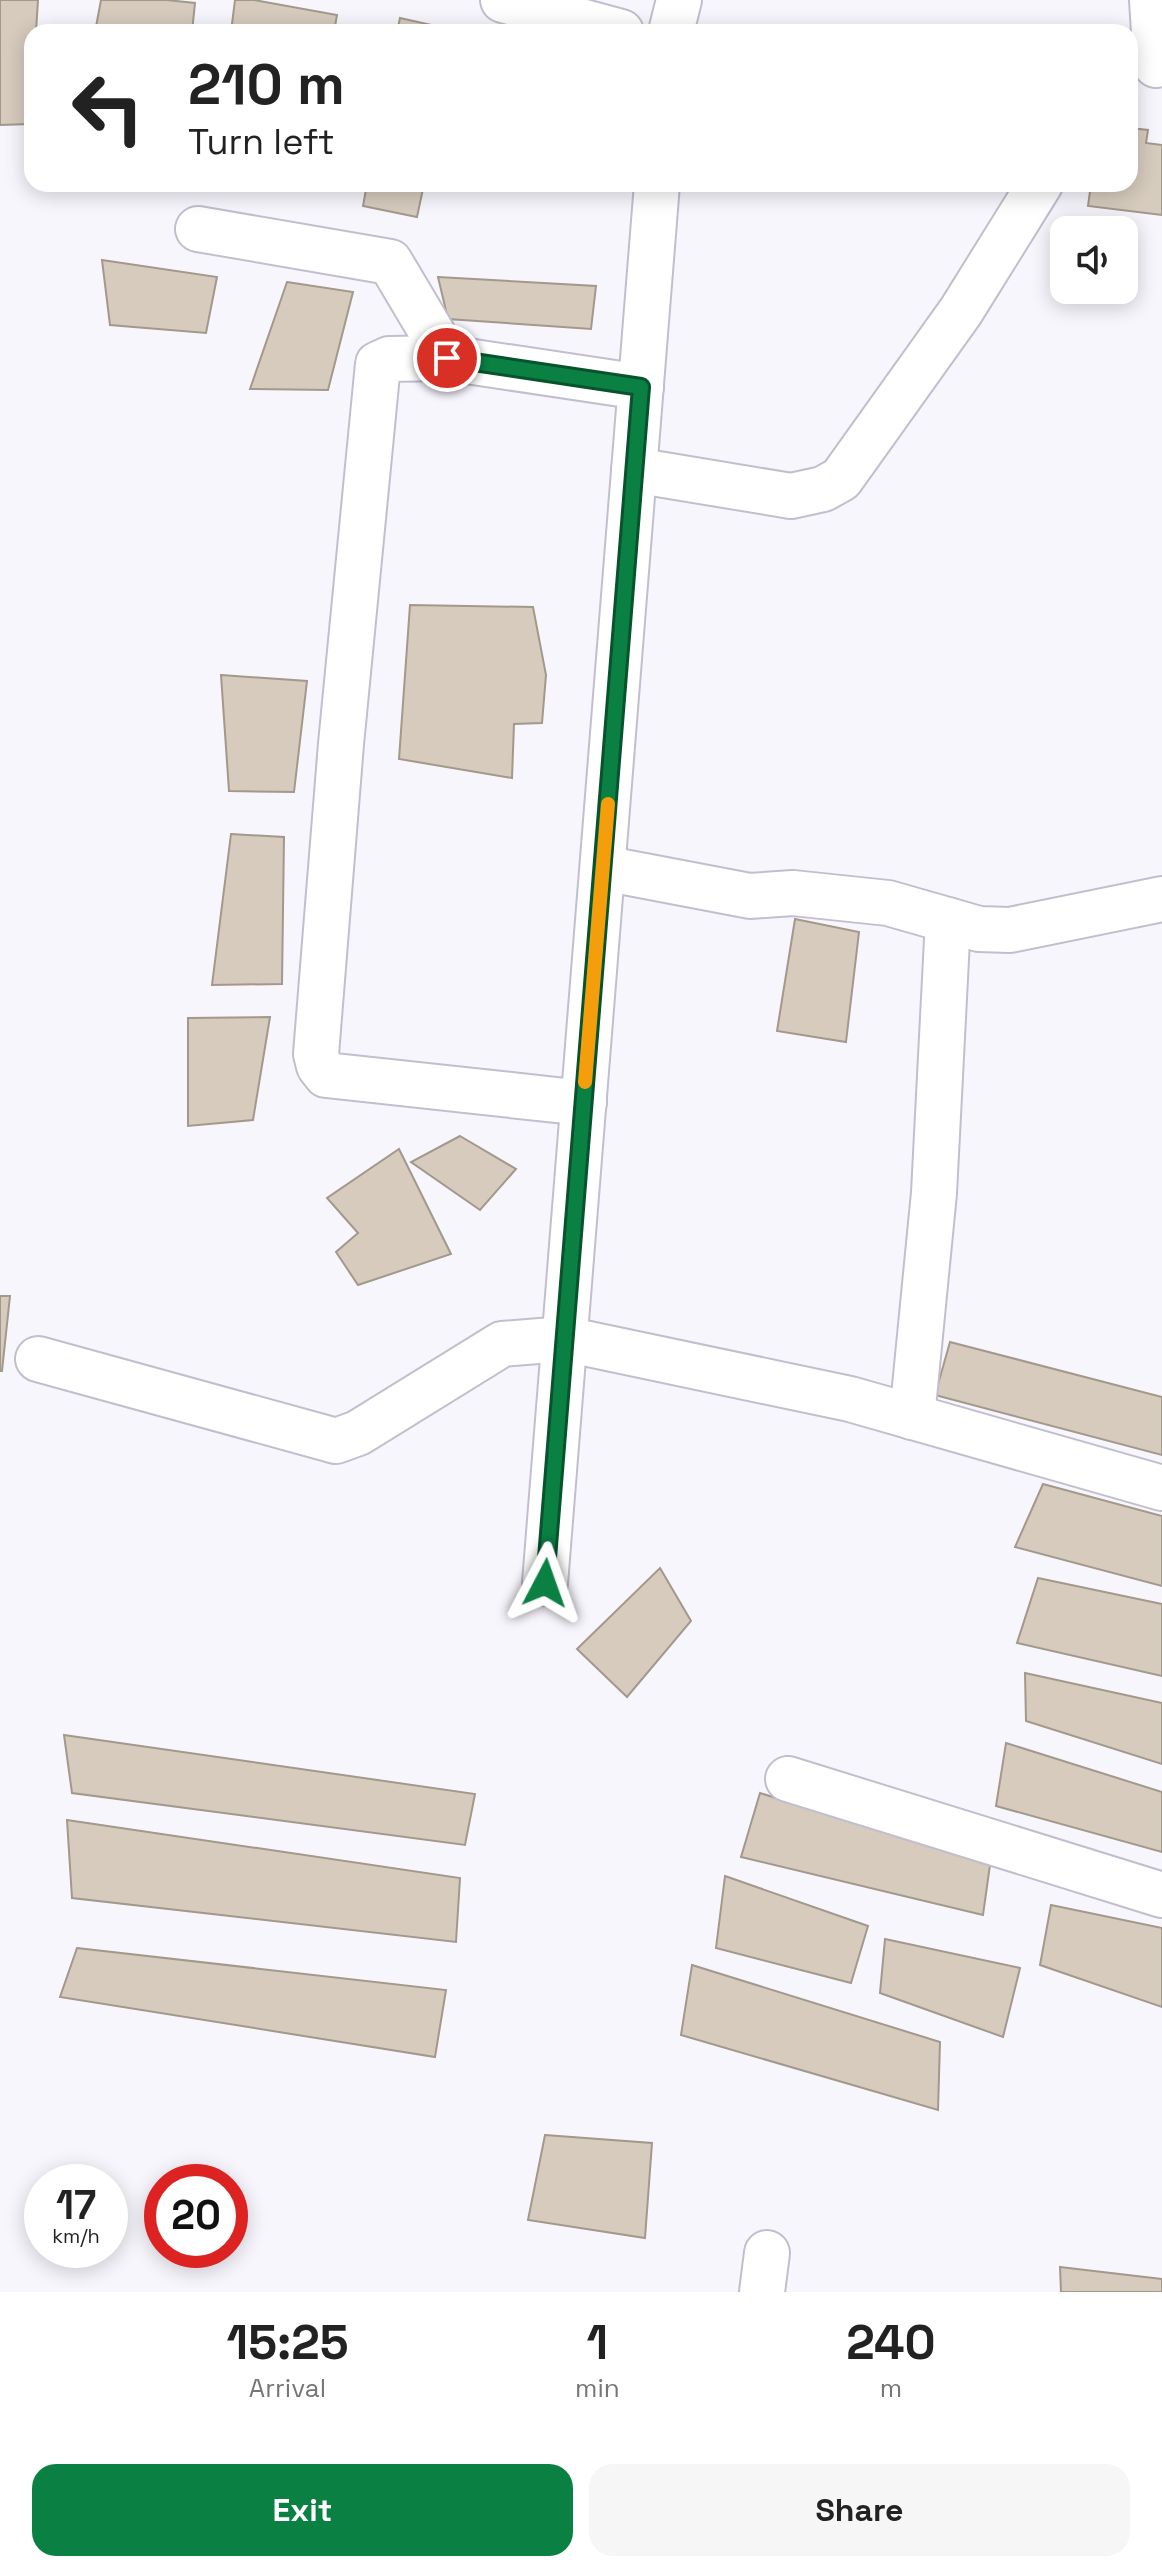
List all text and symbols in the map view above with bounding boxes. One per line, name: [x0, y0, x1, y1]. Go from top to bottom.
text: 210 m: [188, 49, 345, 120]
icon: left: [56, 56, 160, 160]
text: Turn left: [188, 119, 335, 165]
map controls: [1050, 216, 1138, 304]
button: sound: [1050, 216, 1138, 304]
pin: [413, 324, 481, 392]
icon: arrive: [425, 336, 469, 380]
position arrow: [503, 1541, 587, 1625]
speed limit sign: 20: [144, 2164, 248, 2268]
text: 17: [56, 2180, 96, 2231]
text: km/h: [52, 2223, 100, 2249]
text: 15:25: [226, 2312, 349, 2373]
text: 1: [587, 2312, 608, 2373]
text: 240: [846, 2312, 936, 2373]
text: Arrival: [249, 2371, 326, 2405]
text: min: [575, 2371, 620, 2405]
text: m: [880, 2371, 902, 2405]
button: Exit: [32, 2464, 573, 2556]
button: Share: [589, 2464, 1130, 2556]

